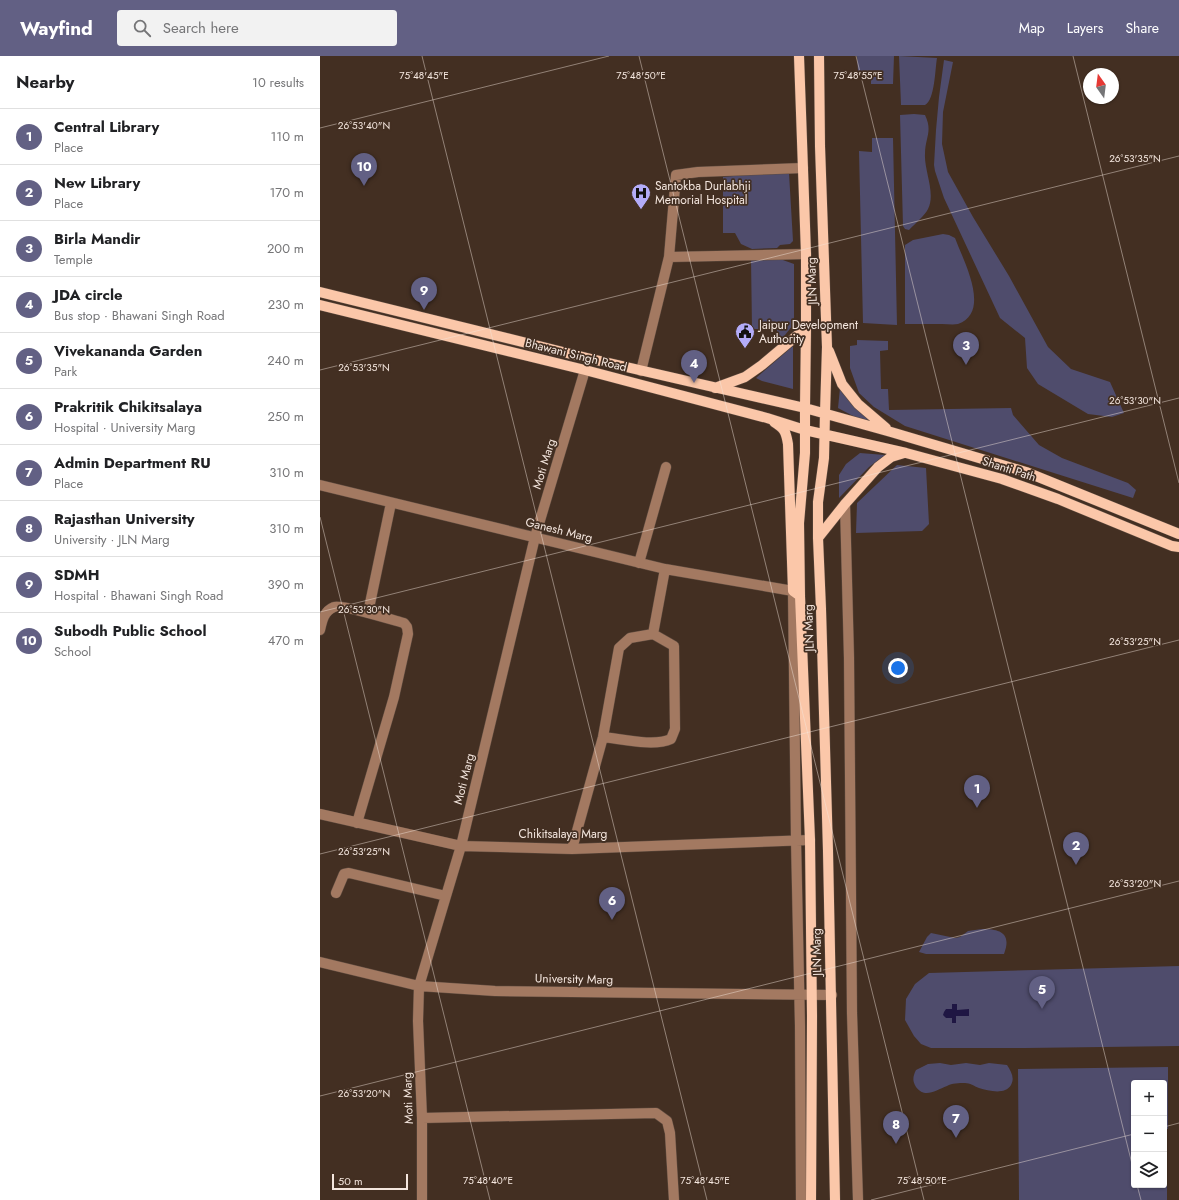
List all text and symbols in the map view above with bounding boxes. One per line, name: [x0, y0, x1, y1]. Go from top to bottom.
search box: [117, 10, 397, 46]
text: Wayfind: [20, 15, 93, 42]
icon: search: [131, 17, 153, 39]
text: Search here: [163, 17, 239, 39]
text: Map: [1019, 18, 1045, 38]
text: Layers: [1067, 18, 1103, 38]
text: Share: [1125, 18, 1159, 38]
text: 75°48'45"E: [399, 68, 449, 83]
text: 75°48'50"E: [616, 68, 666, 83]
text: 75°48'55"E: [833, 68, 883, 83]
north arrow: [1083, 68, 1119, 104]
text: Nearby: [16, 70, 74, 94]
text: 10 results: [252, 73, 304, 92]
text: Central Library: [54, 116, 159, 138]
text: 26°53'40"N: [338, 118, 390, 133]
text: 1: [26, 127, 32, 146]
text: 110 m: [270, 127, 304, 146]
text: Place: [54, 138, 83, 157]
text: 26°53'35"N: [1109, 151, 1161, 166]
pin: 10: [351, 153, 377, 186]
text: New Library: [54, 172, 140, 194]
place label: Santokba Durlabhji Memorial Hospital: [655, 177, 751, 209]
hospital icon: Santokba Durlabhji Memorial Hospital: [630, 182, 652, 210]
text: 2: [25, 183, 33, 202]
text: 170 m: [269, 183, 304, 202]
text: Place: [54, 194, 83, 213]
text: Birla Mandir: [54, 228, 141, 250]
text: 3: [25, 239, 33, 258]
text: 200 m: [267, 239, 304, 258]
text: Temple: [54, 250, 93, 269]
street label: JLN Marg: [802, 257, 822, 307]
pin: 9: [411, 277, 437, 310]
text: JDA circle: [54, 284, 123, 306]
text: 4: [24, 295, 34, 314]
text: 230 m: [268, 295, 304, 314]
text: Bus stop · Bhawani Singh Road: [54, 306, 225, 325]
place label: Jaipur Development Authority: [757, 316, 858, 348]
public building icon: Jaipur Development Authority: [734, 321, 756, 349]
pin: 3: [953, 332, 979, 365]
street label: Bhawani Singh Road: [523, 334, 629, 376]
text: Vivekananda Garden: [54, 340, 202, 362]
pin: 4: [681, 350, 707, 383]
text: 5: [25, 351, 33, 370]
text: 240 m: [267, 351, 304, 370]
text: 26°53'35"N: [338, 360, 390, 375]
text: Park: [54, 362, 77, 381]
text: 26°53'30"N: [1109, 393, 1161, 408]
text: Prakritik Chikitsalaya: [54, 396, 202, 418]
text: 6: [25, 407, 33, 426]
text: 250 m: [267, 407, 304, 426]
text: Hospital · University Marg: [54, 418, 195, 437]
street label: Moti Marg: [528, 436, 560, 492]
text: Admin Department RU: [54, 452, 211, 474]
street label: Shanti Path: [980, 452, 1038, 486]
text: 7: [25, 463, 33, 482]
text: 310 m: [269, 463, 304, 482]
text: Place: [54, 474, 83, 493]
text: Rajasthan University: [54, 508, 195, 530]
street label: Ganesh Marg: [524, 513, 594, 547]
text: 8: [25, 519, 33, 538]
text: 310 m: [269, 519, 304, 538]
text: University · JLN Marg: [54, 530, 170, 549]
text: SDMH: [54, 564, 100, 586]
text: 9: [25, 575, 33, 594]
text: 390 m: [268, 575, 304, 594]
text: Hospital · Bhawani Singh Road: [54, 586, 223, 605]
text: 26°53'30"N: [338, 602, 390, 617]
street label: JLN Marg: [799, 604, 819, 654]
text: Subodh Public School: [54, 620, 207, 642]
text: 10: [21, 631, 37, 650]
text: 470 m: [268, 631, 304, 650]
text: 26°53'25"N: [1109, 634, 1161, 649]
text: School: [54, 642, 91, 661]
your location: [888, 658, 908, 678]
street label: Moti Marg: [449, 752, 479, 806]
pin: 1: [964, 775, 990, 808]
street label: Chikitsalaya Marg: [519, 825, 607, 843]
pin: 2: [1063, 832, 1089, 865]
text: 26°53'25"N: [338, 844, 390, 859]
text: 26°53'20"N: [1109, 876, 1161, 891]
pin: 6: [599, 887, 625, 920]
street label: JLN Marg: [808, 928, 826, 978]
street label: University Marg: [535, 969, 613, 989]
pin: 5: [1029, 976, 1055, 1009]
street label: Moti Marg: [398, 1072, 418, 1124]
map controls: [1131, 1080, 1167, 1188]
button: +: [1131, 1080, 1167, 1116]
text: 26°53'20"N: [338, 1086, 390, 1101]
pin: 7: [943, 1105, 969, 1138]
pin: 8: [883, 1111, 909, 1144]
button: −: [1131, 1116, 1167, 1152]
button: layers: [1131, 1152, 1167, 1188]
scale bar: [332, 1172, 408, 1191]
text: 50 m: [338, 1173, 363, 1189]
text: 75°48'40"E: [463, 1173, 513, 1188]
text: 75°48'45"E: [680, 1173, 730, 1188]
text: 75°48'50"E: [897, 1173, 947, 1188]

